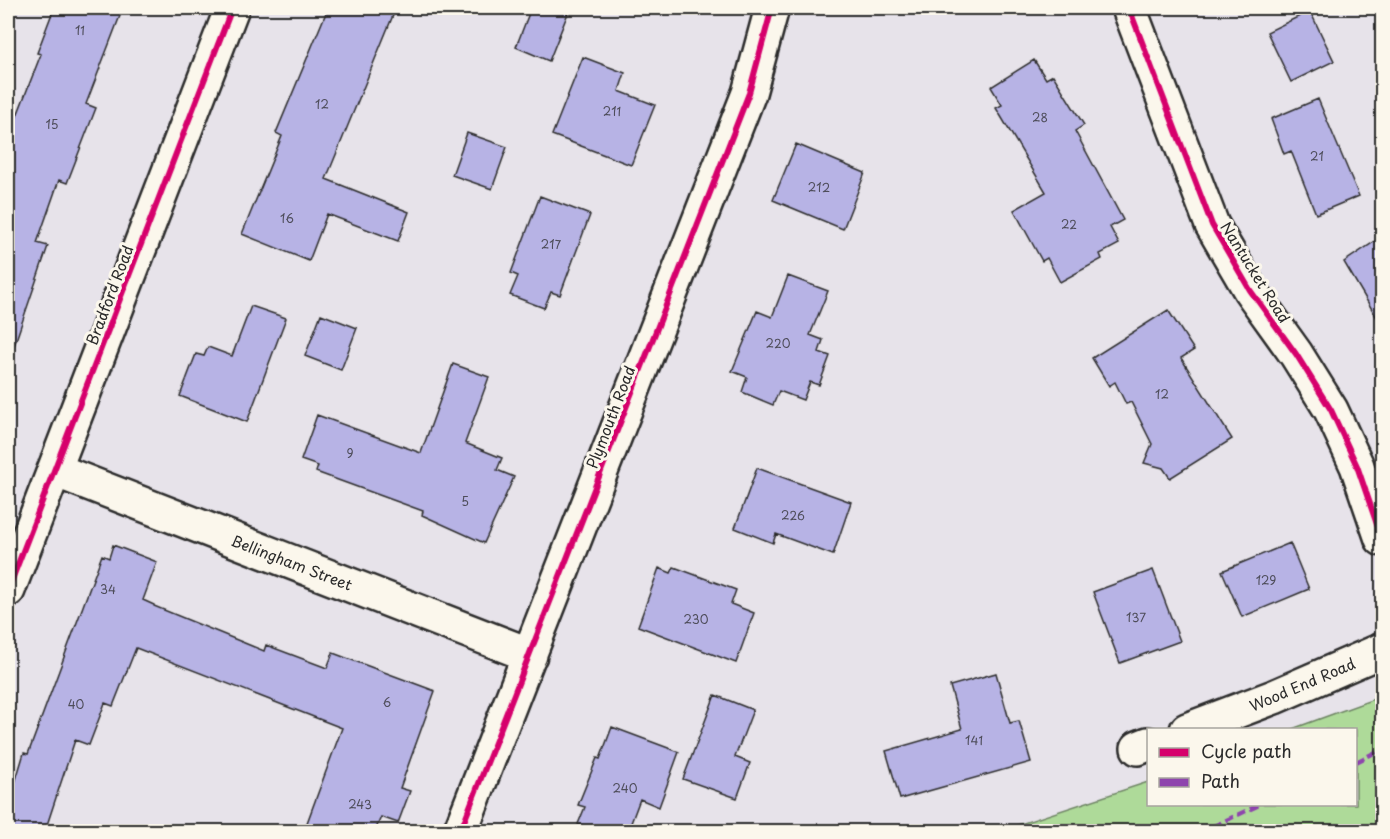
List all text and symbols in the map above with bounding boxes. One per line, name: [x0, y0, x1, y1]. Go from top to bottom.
house number: 11: [75, 21, 85, 39]
house number: 12: [315, 95, 329, 113]
house number: 211: [603, 102, 621, 120]
house number: 28: [1032, 108, 1048, 126]
house number: 15: [45, 115, 59, 133]
house number: 21: [1310, 147, 1324, 165]
house number: 212: [808, 178, 830, 196]
house number: 16: [280, 209, 294, 227]
house number: 22: [1061, 215, 1077, 233]
street label: Nantucket Road: [1216, 217, 1296, 327]
house number: 217: [541, 235, 562, 253]
street label: Bradford Road: [79, 242, 139, 348]
house number: 220: [766, 334, 791, 352]
street label: Plymouth Road: [580, 362, 640, 472]
house number: 12: [1155, 385, 1169, 403]
house number: 9: [346, 444, 354, 462]
house number: 5: [461, 492, 469, 510]
house number: 226: [781, 506, 805, 524]
street label: Bellingham Street: [228, 528, 356, 596]
house number: 129: [1256, 571, 1276, 589]
house number: 34: [100, 580, 116, 598]
house number: 137: [1126, 608, 1146, 626]
house number: 230: [683, 610, 709, 628]
street label: Wood End Road: [1245, 651, 1359, 717]
house number: 6: [383, 693, 391, 711]
house number: 40: [68, 695, 85, 713]
legend: [1147, 728, 1357, 806]
house number: 141: [965, 731, 983, 749]
text: Cycle path: [1201, 737, 1292, 764]
text: Path: [1201, 767, 1240, 794]
house number: 240: [613, 779, 638, 797]
house number: 243: [348, 795, 372, 813]

